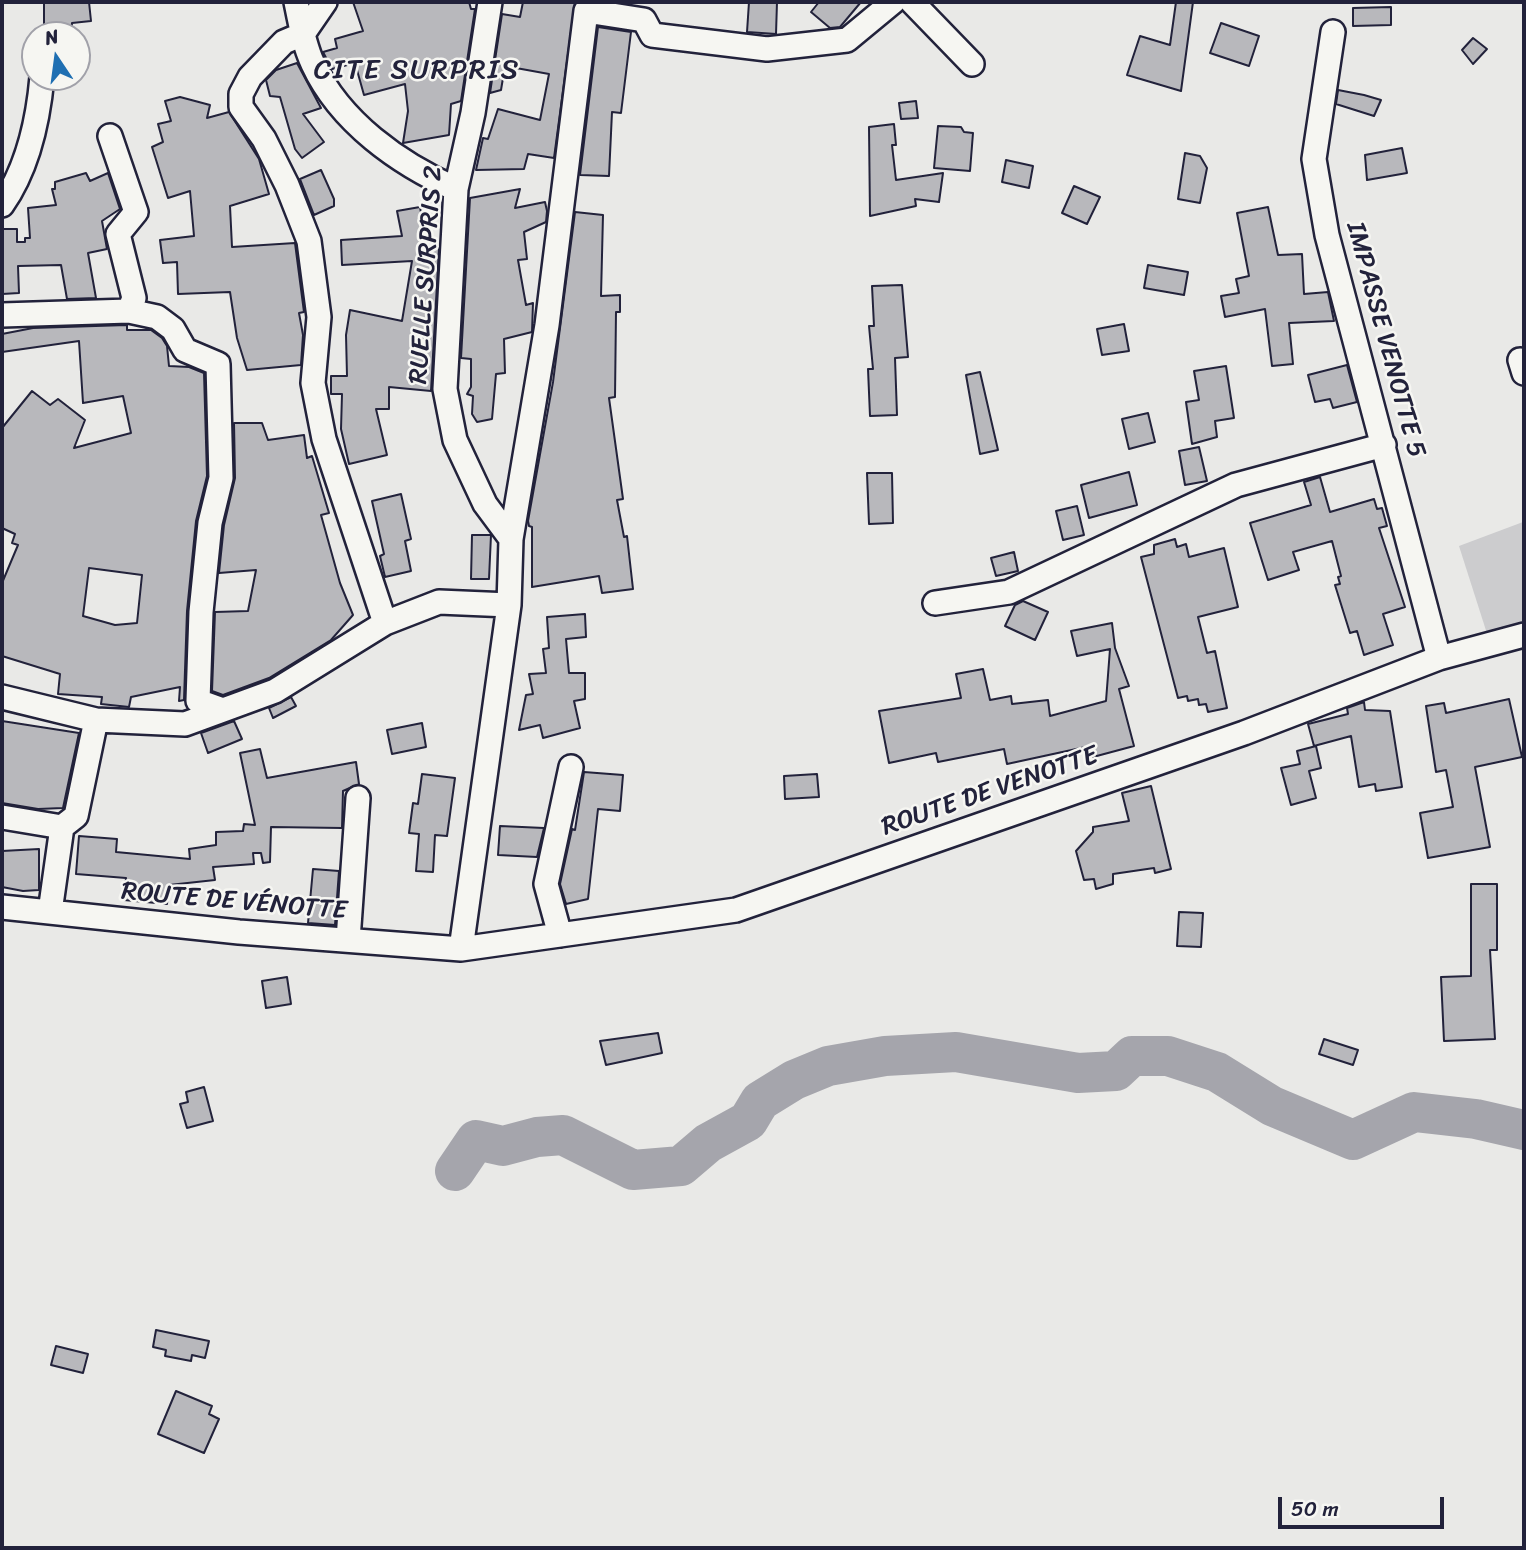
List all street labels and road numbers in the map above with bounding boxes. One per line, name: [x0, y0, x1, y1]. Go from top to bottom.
street label: RUELLE SURPRIS 2: [404, 165, 450, 385]
street label: IMPASSE VENOTTE 5: [1339, 219, 1431, 461]
street label: ROUTE DE VENOTTE: [878, 740, 1102, 844]
street label: ROUTE DE VÉNOTTE: [120, 877, 348, 927]

